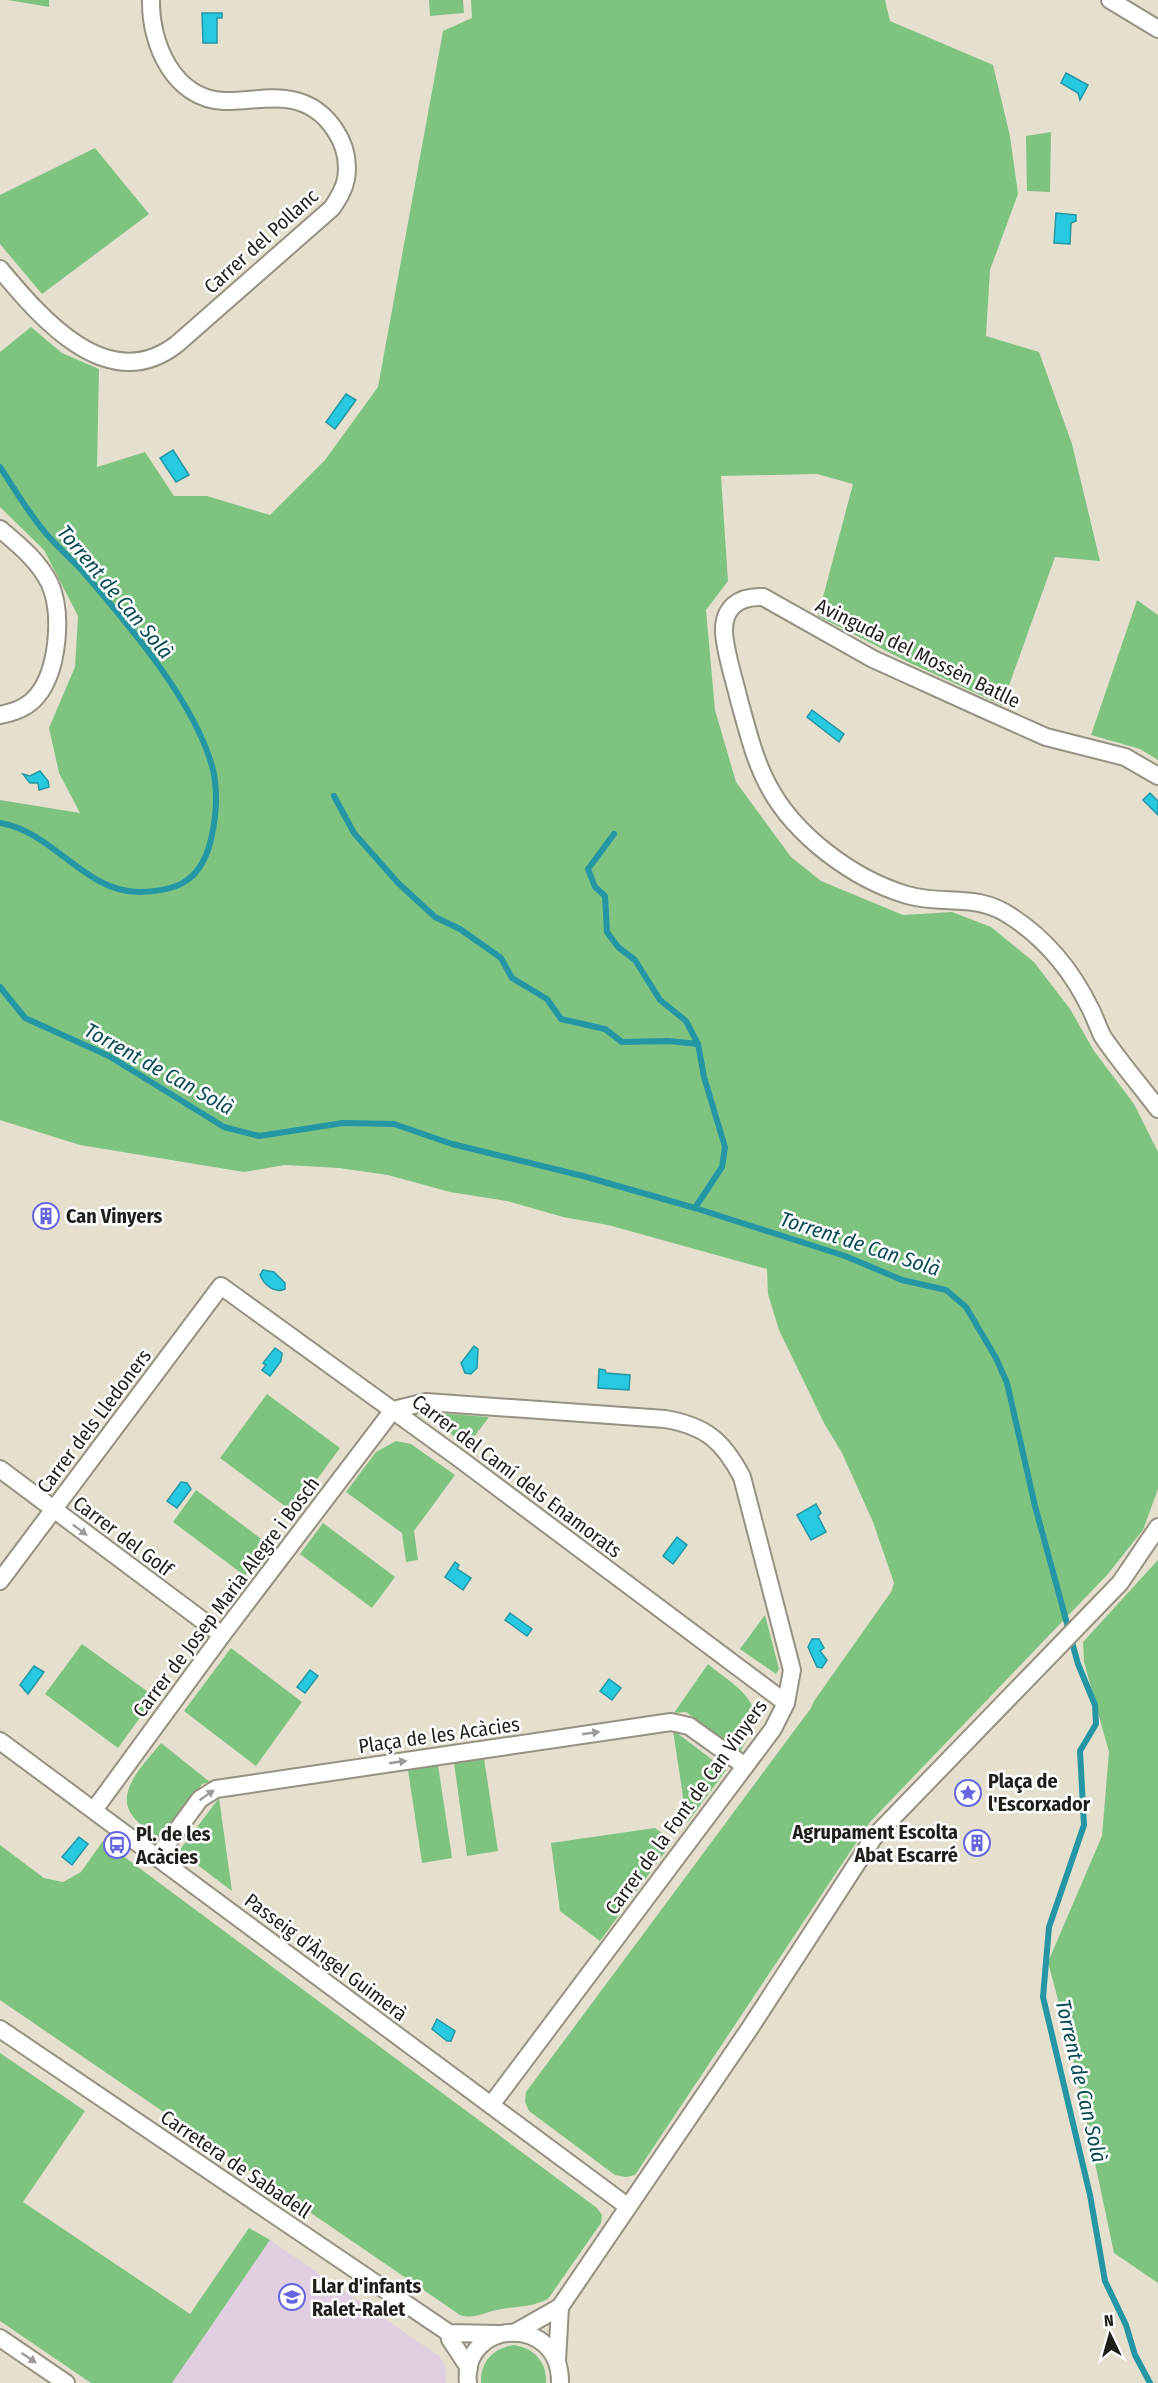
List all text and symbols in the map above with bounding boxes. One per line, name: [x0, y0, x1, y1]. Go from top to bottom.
street label: Carrer del Pollanc: [199, 183, 323, 298]
water label: Torrent de Can Solà: [52, 520, 178, 664]
street label: Avinguda del Mossèn Batlle: [812, 593, 1024, 713]
water label: Torrent de Can Solà: [80, 1017, 238, 1121]
building icon: Can Vinyers: [31, 1201, 61, 1231]
place label: Can Vinyers: [66, 1204, 163, 1228]
water label: Torrent de Can Solà: [777, 1206, 943, 1282]
street label: Carrer dels Lledoners: [32, 1344, 156, 1498]
street label: Carrer del Camí dels Enamorats: [408, 1389, 626, 1563]
street label: Carrer de Josep Maria Alegre i Bosch: [128, 1472, 324, 1722]
street label: Carrer del Golf: [68, 1491, 179, 1582]
one-way arrow: [72, 1523, 87, 1535]
street label: Carrer de la Font de Can Vinyers: [600, 1695, 772, 1919]
street label: Plaça de les Acàcies: [357, 1712, 521, 1758]
one-way arrow: [581, 1729, 600, 1738]
one-way arrow: [388, 1757, 407, 1766]
place label: Plaça de l'Escorxador: [988, 1769, 1091, 1816]
place icon: Plaça de l'Escorxador: [953, 1778, 983, 1808]
one-way arrow: [198, 1789, 214, 1801]
place label: Agrupament Escolta Abat Escarré: [791, 1820, 958, 1867]
place label: Pl. de les Acàcies: [135, 1822, 211, 1869]
building icon: Agrupament Escolta Abat Escarré: [962, 1828, 992, 1858]
bus stop icon: Pl. de les Acàcies: [102, 1830, 132, 1860]
street label: Passeig d'Àngel Guimerà: [240, 1888, 412, 2026]
water label: Torrent de Can Solà: [1050, 1997, 1112, 2165]
street label: Carretera de Sabadell: [156, 2105, 316, 2223]
place label: Llar d'infants Ralet-Ralet: [312, 2274, 422, 2321]
school or university icon: Llar d'infants Ralet-Ralet: [277, 2282, 307, 2312]
north arrow: [1080, 2305, 1140, 2365]
text: N: [1103, 2311, 1114, 2330]
one-way arrow: [21, 2352, 37, 2363]

